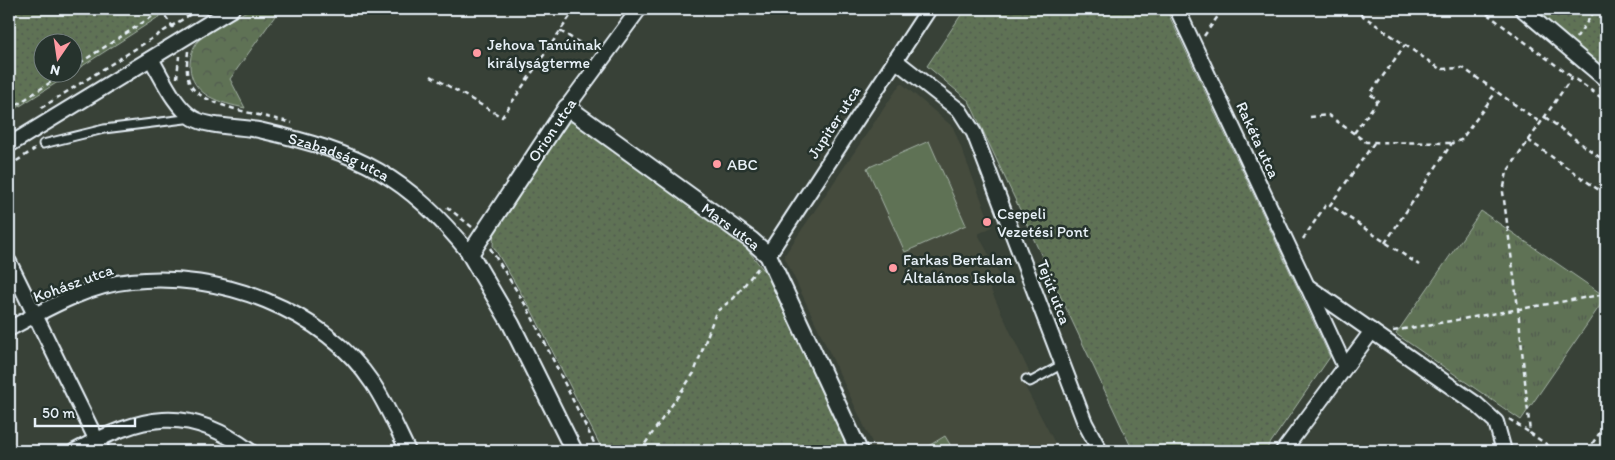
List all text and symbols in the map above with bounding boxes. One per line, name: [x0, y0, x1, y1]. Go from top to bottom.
north arrow: [32, 32, 82, 82]
place label: Jehova Tanúinak királyságterme: [487, 35, 602, 72]
marker: Jehova Tanúinak királyságterme: [471, 47, 483, 59]
text: N: [49, 61, 62, 80]
street label: Jupiter utca: [803, 82, 865, 162]
street label: Orion utca: [524, 94, 581, 166]
street label: Rakéta utca: [1232, 99, 1284, 182]
street label: Szabadság utca: [286, 128, 394, 185]
place label: ABC: [727, 155, 758, 174]
marker: ABC: [711, 158, 723, 170]
street label: Mars utca: [698, 198, 765, 254]
place label: Csepeli Vezetési Pont: [997, 204, 1089, 241]
marker: Csepeli Vezetési Pont: [981, 216, 993, 228]
place label: Farkas Bertalan Általános Iskola: [903, 250, 1016, 287]
street label: Tejút utca: [1033, 257, 1075, 328]
street label: Kohász utca: [30, 260, 116, 306]
marker: Farkas Bertalan Általános Iskola: [887, 262, 899, 274]
scale bar: [35, 395, 135, 427]
text: 50 m: [42, 404, 75, 422]

